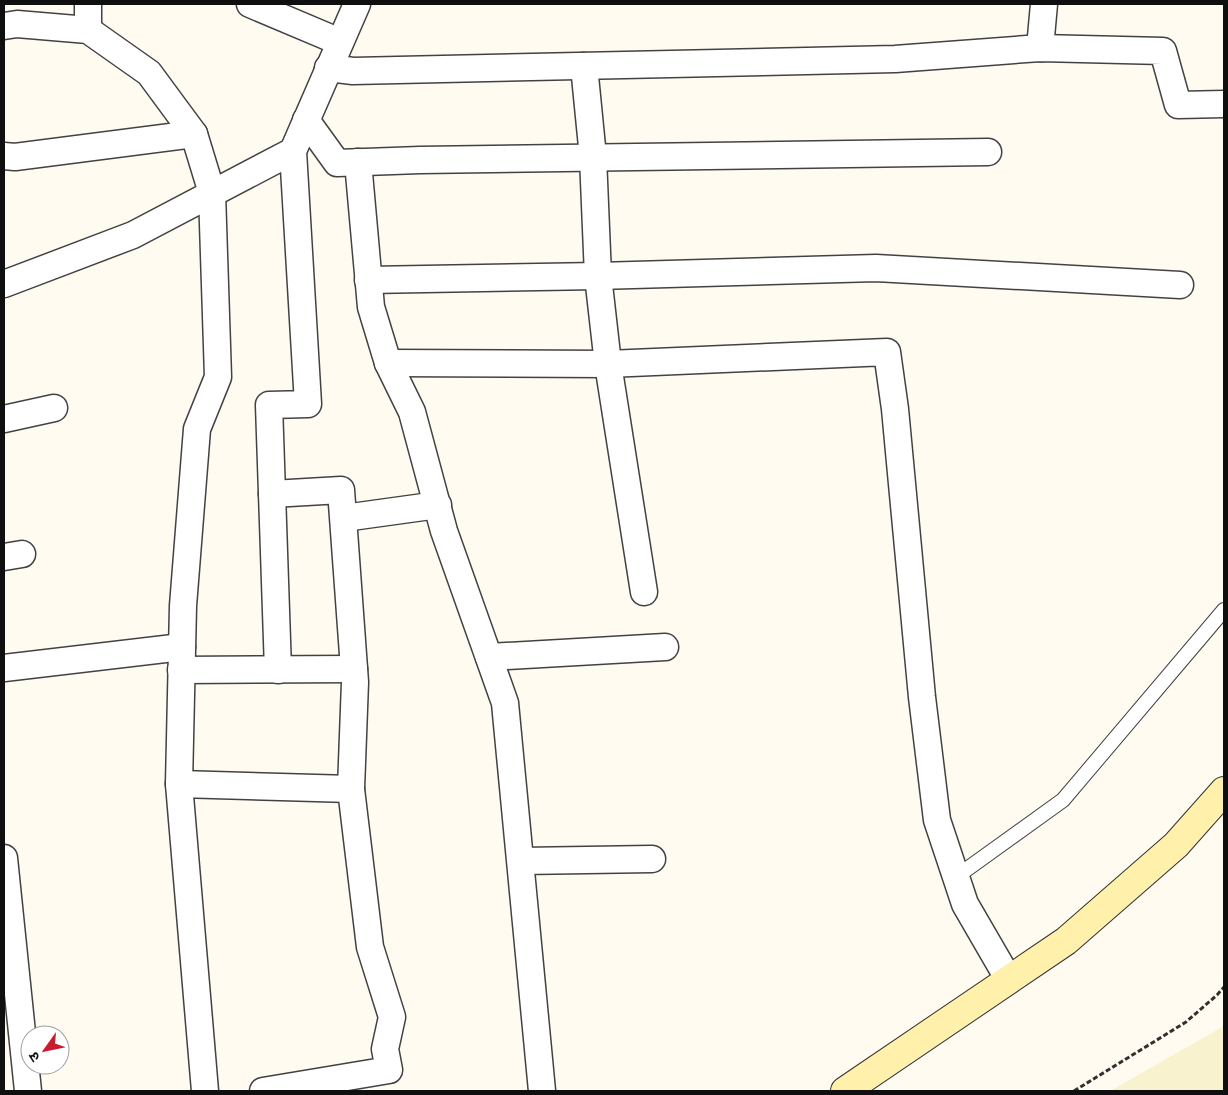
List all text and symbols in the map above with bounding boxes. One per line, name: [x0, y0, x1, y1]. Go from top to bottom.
north arrow: [20, 1025, 70, 1075]
text: उ: [23, 1048, 44, 1066]

